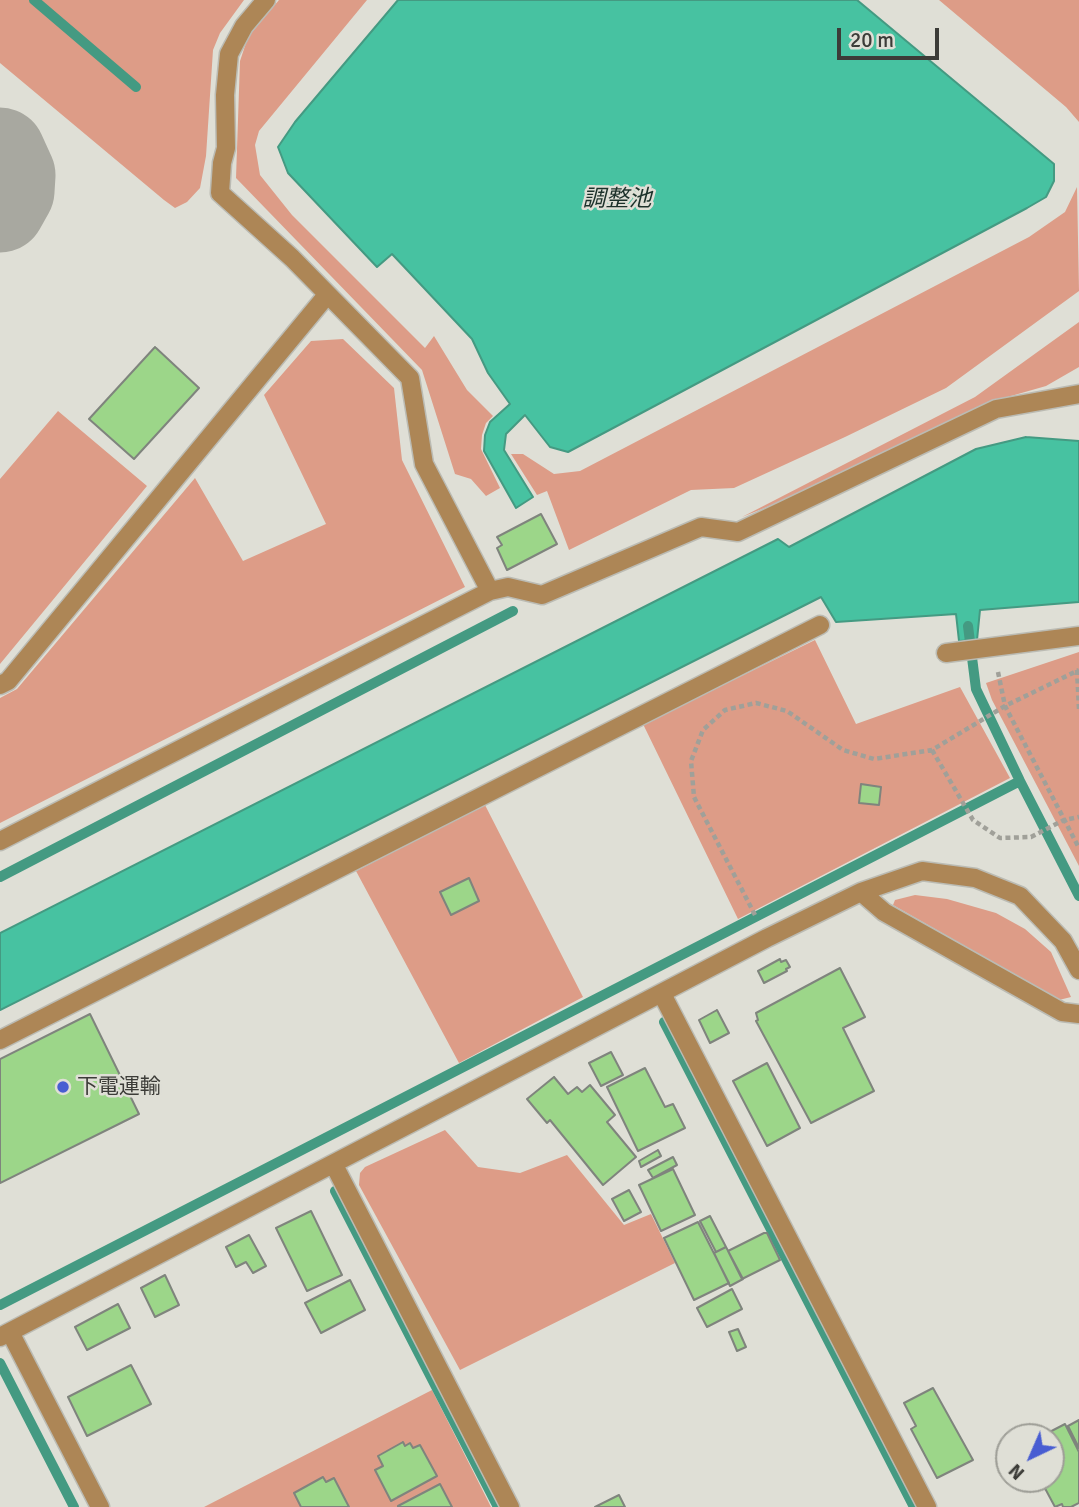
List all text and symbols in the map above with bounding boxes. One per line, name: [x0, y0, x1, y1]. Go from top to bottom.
scale bar: [841, 14, 942, 58]
text: 20 m: [850, 27, 894, 53]
water label: 調整池: [583, 186, 651, 214]
place label: 下電運輸: [77, 1074, 161, 1100]
marker: 下電運輸: [55, 1079, 71, 1095]
north arrow: [995, 1423, 1065, 1493]
text: N: [1004, 1458, 1030, 1485]

